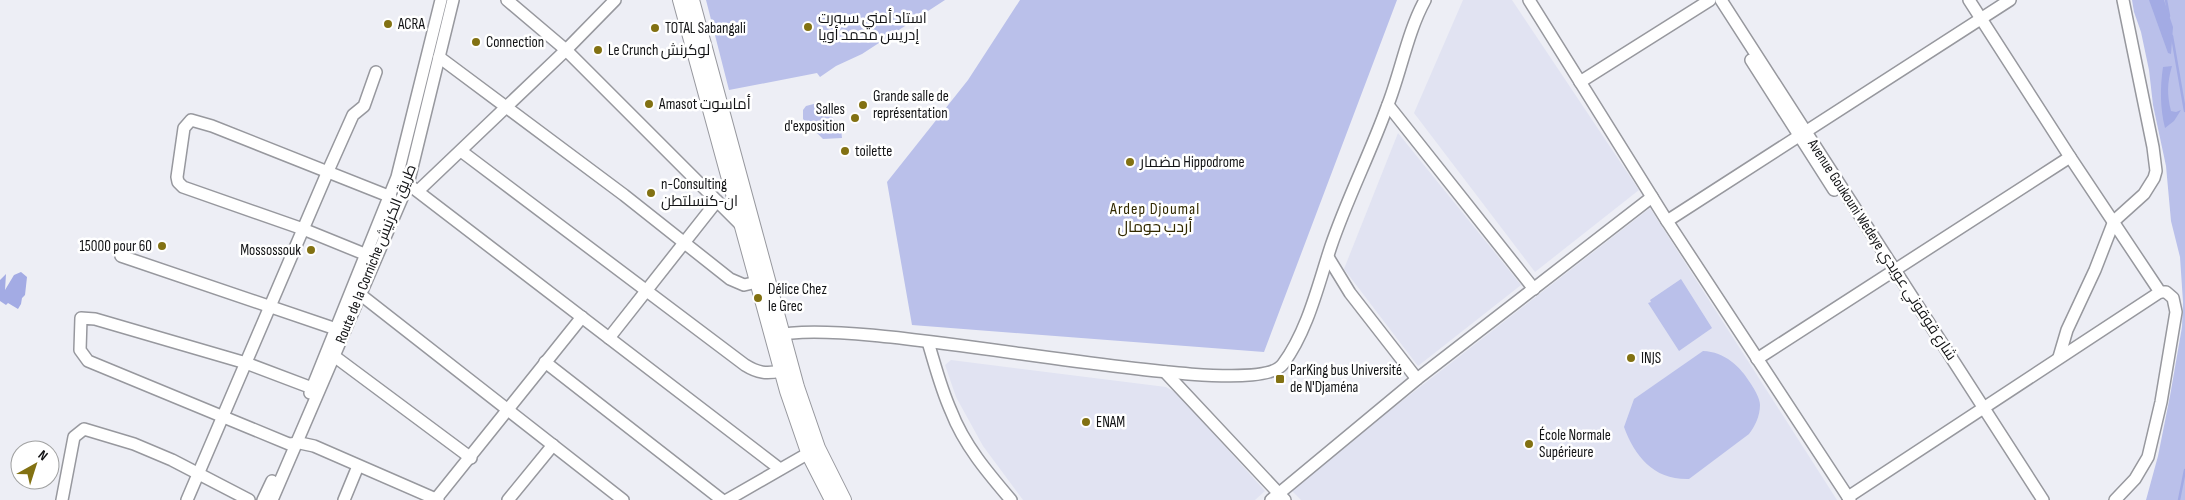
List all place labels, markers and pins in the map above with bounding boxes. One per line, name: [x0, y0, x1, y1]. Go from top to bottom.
place label: استاد أمني سبورت إدريس محمد أويا: [818, 8, 927, 45]
place label: ACRA: [397, 15, 425, 34]
marker: ACRA: [382, 18, 394, 30]
place label: TOTAL Sabangali: [665, 19, 746, 38]
marker: استاد أمني سبورت إدريس محمد أويا: [802, 21, 814, 33]
marker: TOTAL Sabangali: [649, 22, 661, 34]
place label: Connection: [486, 33, 544, 52]
marker: Connection: [470, 36, 482, 48]
place label: Le Crunch لوكرنش: [608, 41, 710, 60]
marker: Le Crunch لوكرنش: [592, 44, 604, 56]
place label: Grande salle de représentation: [873, 87, 949, 123]
place label: Amasot أماسوت: [658, 94, 751, 114]
marker: Amasot أماسوت: [643, 98, 655, 110]
marker: Grande salle de représentation: [857, 99, 869, 111]
place label: Salles d'exposition: [784, 100, 845, 136]
marker: Salles d'exposition: [849, 112, 861, 124]
place label: toilette: [855, 142, 892, 161]
marker: toilette: [839, 145, 851, 157]
place label: مضمار Hippodrome: [1139, 153, 1245, 172]
marker: مضمار Hippodrome: [1124, 156, 1136, 168]
place label: n-Consulting ان-كنسلتطن: [661, 175, 738, 211]
marker: n-Consulting ان-كنسلتطن: [645, 187, 657, 199]
place label: 15000 pour 60: [80, 237, 152, 256]
marker: 15000 pour 60: [156, 240, 168, 252]
place label: Mossossouk: [240, 241, 301, 260]
marker: Mossossouk: [305, 244, 317, 256]
place label: Délice Chez le Grec: [768, 280, 827, 316]
marker: Délice Chez le Grec: [752, 292, 764, 304]
place label: INJS: [1641, 349, 1661, 368]
marker: INJS: [1625, 352, 1637, 364]
place label: ParKing bus Université de N'Djaména: [1290, 361, 1402, 397]
marker: ParKing bus Université de N'Djaména: [1274, 373, 1286, 385]
place label: ENAM: [1096, 413, 1125, 432]
marker: ENAM: [1080, 416, 1092, 428]
place label: École Normale Supérieure: [1539, 426, 1611, 462]
marker: École Normale Supérieure: [1523, 438, 1535, 450]

